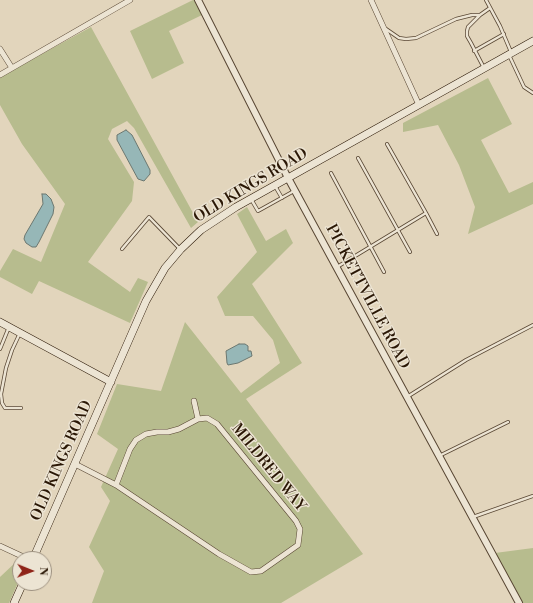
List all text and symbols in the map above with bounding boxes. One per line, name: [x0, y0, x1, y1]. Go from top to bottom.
street label: OLD KINGS ROAD: [191, 145, 311, 227]
street label: PICKETTVILLE ROAD: [321, 222, 413, 372]
street label: OLD KINGS ROAD: [27, 398, 97, 524]
street label: MILDRED WAY: [227, 420, 309, 516]
north arrow: [12, 551, 52, 591]
text: N: [36, 567, 50, 576]

